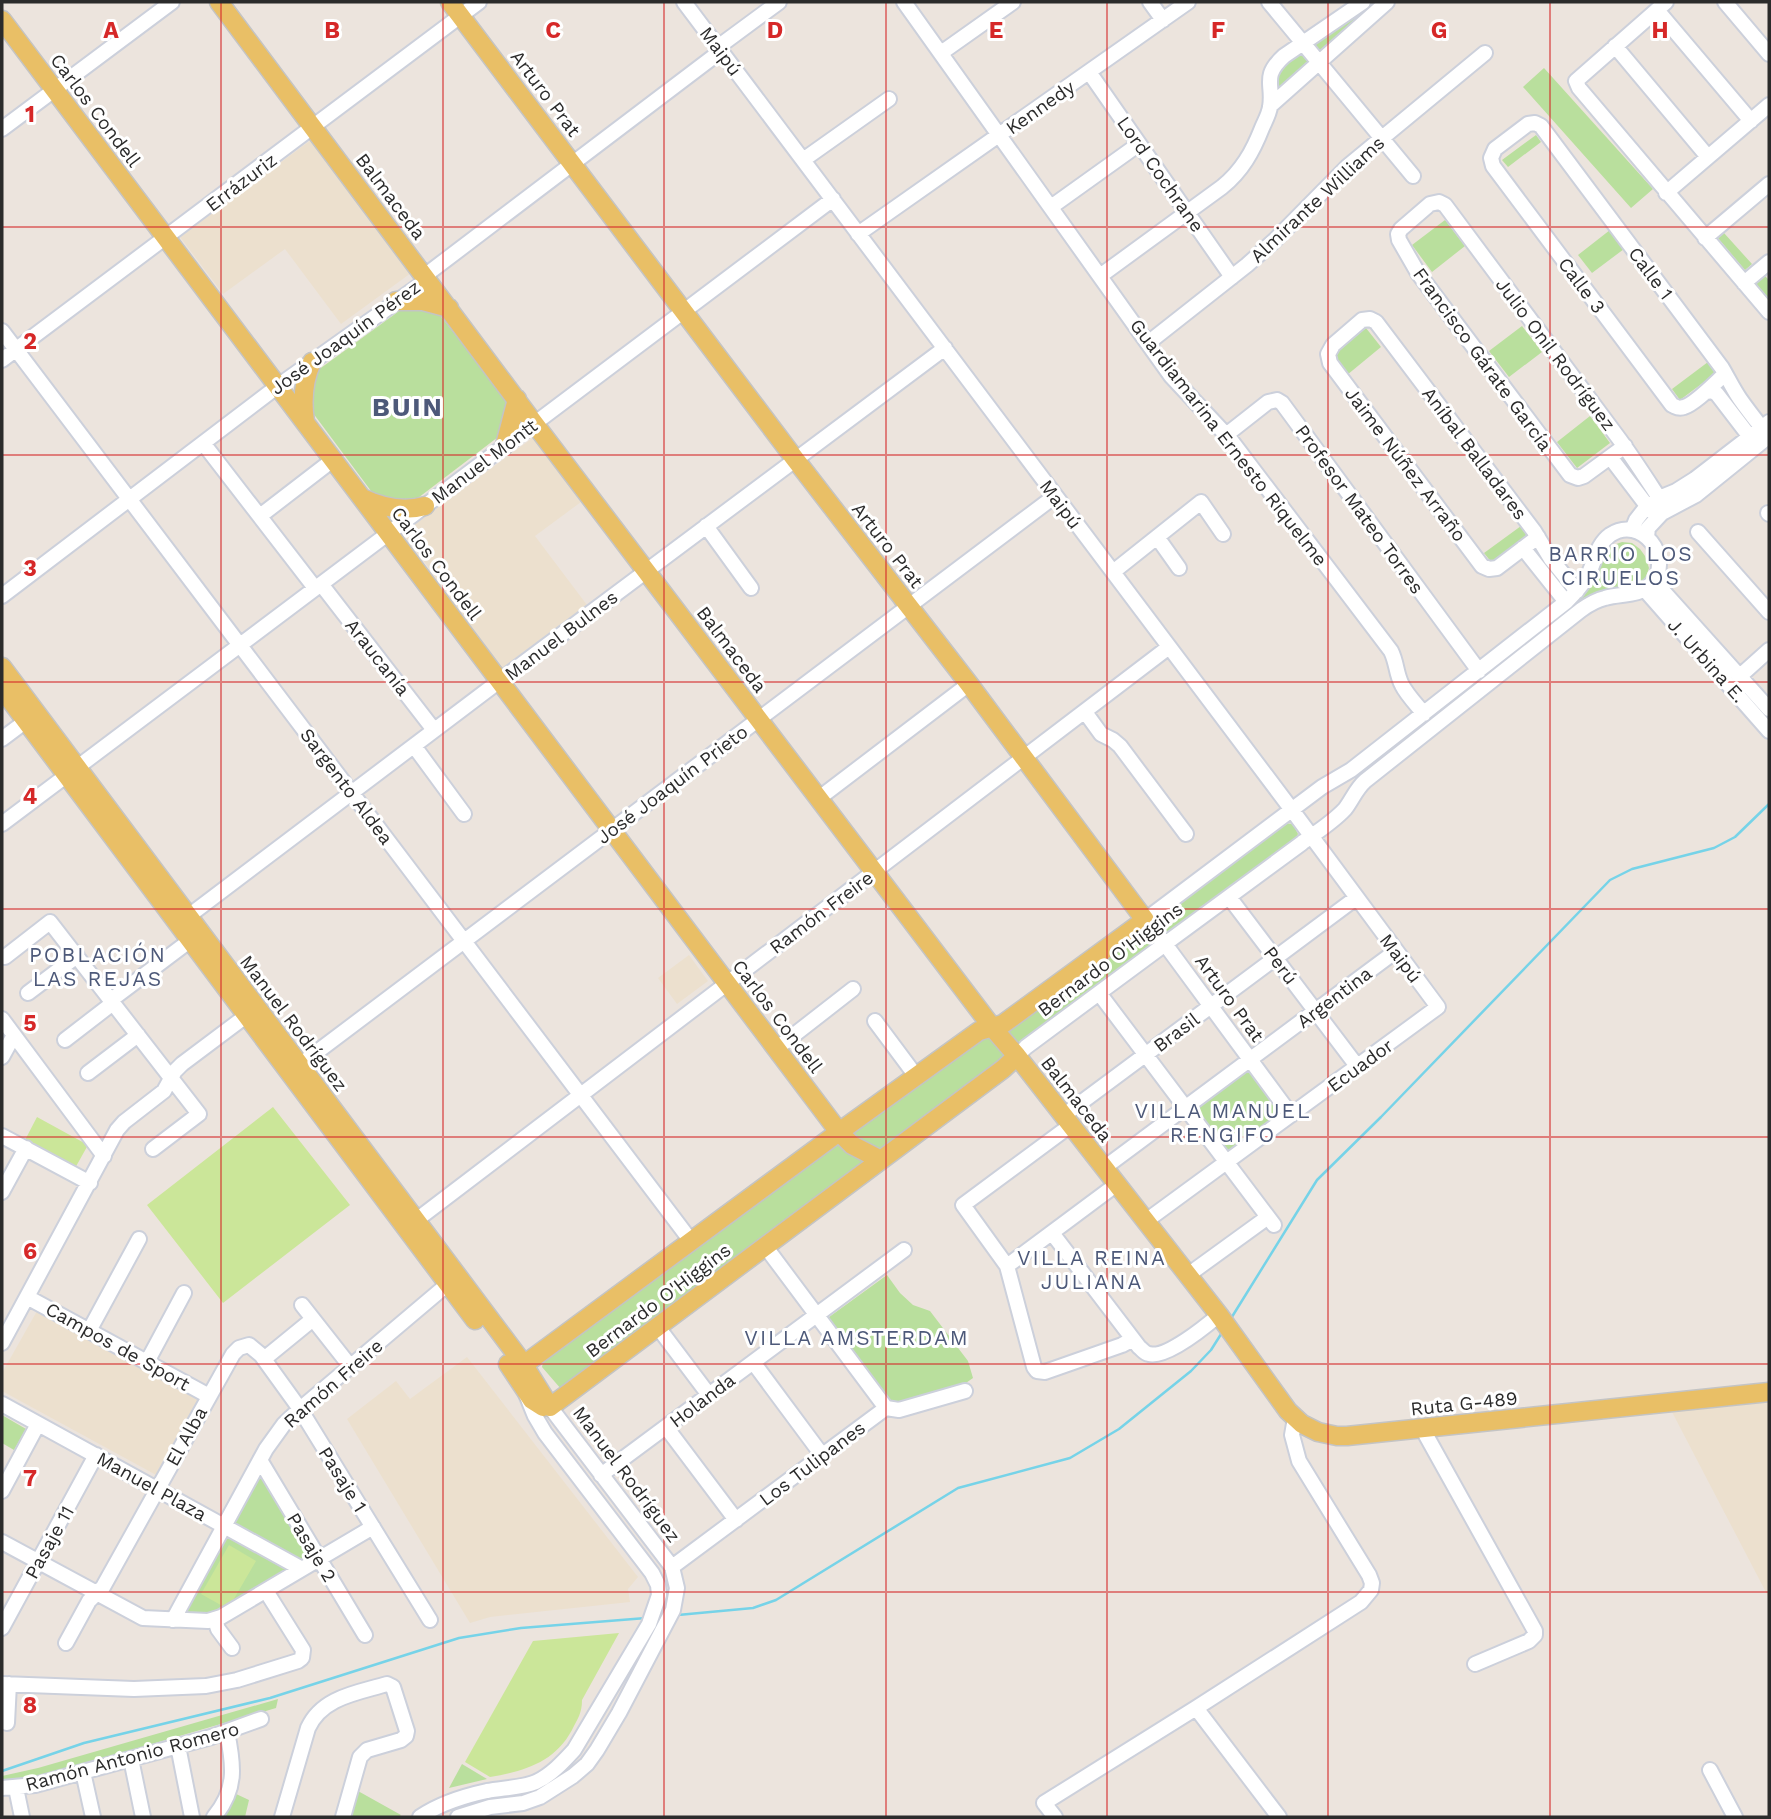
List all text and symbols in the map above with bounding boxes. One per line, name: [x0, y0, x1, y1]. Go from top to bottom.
text: A: [103, 17, 119, 44]
text: B: [324, 17, 340, 44]
text: C: [545, 17, 561, 44]
text: D: [767, 17, 783, 44]
text: E: [989, 17, 1003, 44]
text: F: [1211, 17, 1225, 44]
text: G: [1431, 17, 1447, 44]
text: H: [1651, 17, 1669, 44]
street label: Maipú: [695, 22, 747, 80]
street label: Arturo Prat: [506, 46, 586, 141]
street label: Carlos Condell: [46, 49, 146, 172]
street label: Kennedy: [1001, 75, 1079, 139]
text: 1: [25, 101, 35, 128]
street label: Lord Cochrane: [1112, 112, 1209, 237]
street label: Almirante Williams: [1245, 131, 1389, 268]
street label: Errázuriz: [201, 148, 281, 217]
street label: Balmaceda: [351, 149, 431, 244]
street label: Calle 1: [1623, 242, 1678, 304]
street label: Calle 3: [1553, 253, 1610, 318]
street label: Francisco Gárate García: [1408, 263, 1557, 456]
street label: Julio Onil Rodríguez: [1491, 274, 1620, 435]
street label: José Joaquín Pérez: [266, 275, 425, 400]
street label: Guardiamarina Ernesto Riquelme: [1125, 314, 1332, 570]
text: 2: [23, 328, 37, 355]
street label: Jaime Núñez Arraño: [1340, 382, 1471, 546]
street label: Aníbal Balladares: [1417, 382, 1532, 524]
district label: BUIN: [372, 392, 444, 422]
street label: Manuel Montt: [427, 414, 542, 509]
street label: Profesor Mateo Torres: [1291, 420, 1429, 598]
street label: Maipú: [1035, 475, 1087, 533]
street label: Arturo Prat: [847, 498, 928, 593]
street label: Carlos Condell: [387, 502, 487, 625]
district label: BARRIO LOS CIRUELOS: [1548, 541, 1694, 590]
text: 3: [23, 555, 37, 582]
street label: Manuel Bulnes: [500, 585, 622, 685]
street label: Balmaceda: [692, 602, 772, 697]
street label: J. Urbina E.: [1663, 613, 1751, 707]
street label: Araucanía: [340, 614, 415, 701]
street label: José Joaquín Prieto: [592, 720, 752, 849]
street label: Sargento Aldea: [295, 724, 398, 849]
text: 4: [23, 783, 38, 810]
street label: Ramón Freire: [765, 866, 878, 959]
street label: Bernardo O'Higgins: [1033, 897, 1187, 1021]
street label: Maipú: [1375, 929, 1427, 987]
district label: POBLACIÓN LAS REJAS: [29, 942, 167, 991]
street label: Perú: [1259, 942, 1302, 989]
street label: Arturo Prat: [1190, 950, 1269, 1046]
street label: Manuel Rodríguez: [235, 951, 352, 1096]
street label: Carlos Condell: [728, 955, 828, 1078]
street label: Argentina: [1292, 962, 1377, 1033]
street label: Brasil: [1149, 1008, 1204, 1057]
text: 5: [23, 1010, 37, 1037]
street label: Ecuador: [1323, 1034, 1398, 1097]
street label: Balmaceda: [1036, 1052, 1117, 1147]
district label: VILLA MANUEL RENGIFO: [1134, 1098, 1312, 1147]
text: 6: [23, 1238, 37, 1265]
street label: Bernardo O'Higgins: [581, 1238, 735, 1362]
district label: VILLA REINA JULIANA: [1017, 1245, 1167, 1294]
street label: Campos de Sport: [42, 1297, 194, 1396]
district label: VILLA AMSTERDAM: [744, 1325, 970, 1350]
street label: Ramón Freire: [279, 1334, 388, 1433]
street label: Holanda: [665, 1368, 740, 1433]
street label: Ruta G-489: [1409, 1386, 1519, 1421]
street label: El Alba: [161, 1402, 212, 1470]
street label: Manuel Rodríguez: [568, 1402, 685, 1547]
street label: Los Tulipanes: [755, 1416, 870, 1511]
street label: Pasaje 1: [314, 1442, 372, 1516]
street label: Manuel Plaza: [93, 1447, 211, 1526]
text: 7: [23, 1465, 37, 1492]
street label: Pasaje 11: [20, 1502, 79, 1583]
street label: Pasaje 2: [282, 1508, 341, 1586]
text: 8: [23, 1692, 37, 1719]
street label: Ramón Antonio Romero: [23, 1717, 241, 1796]

